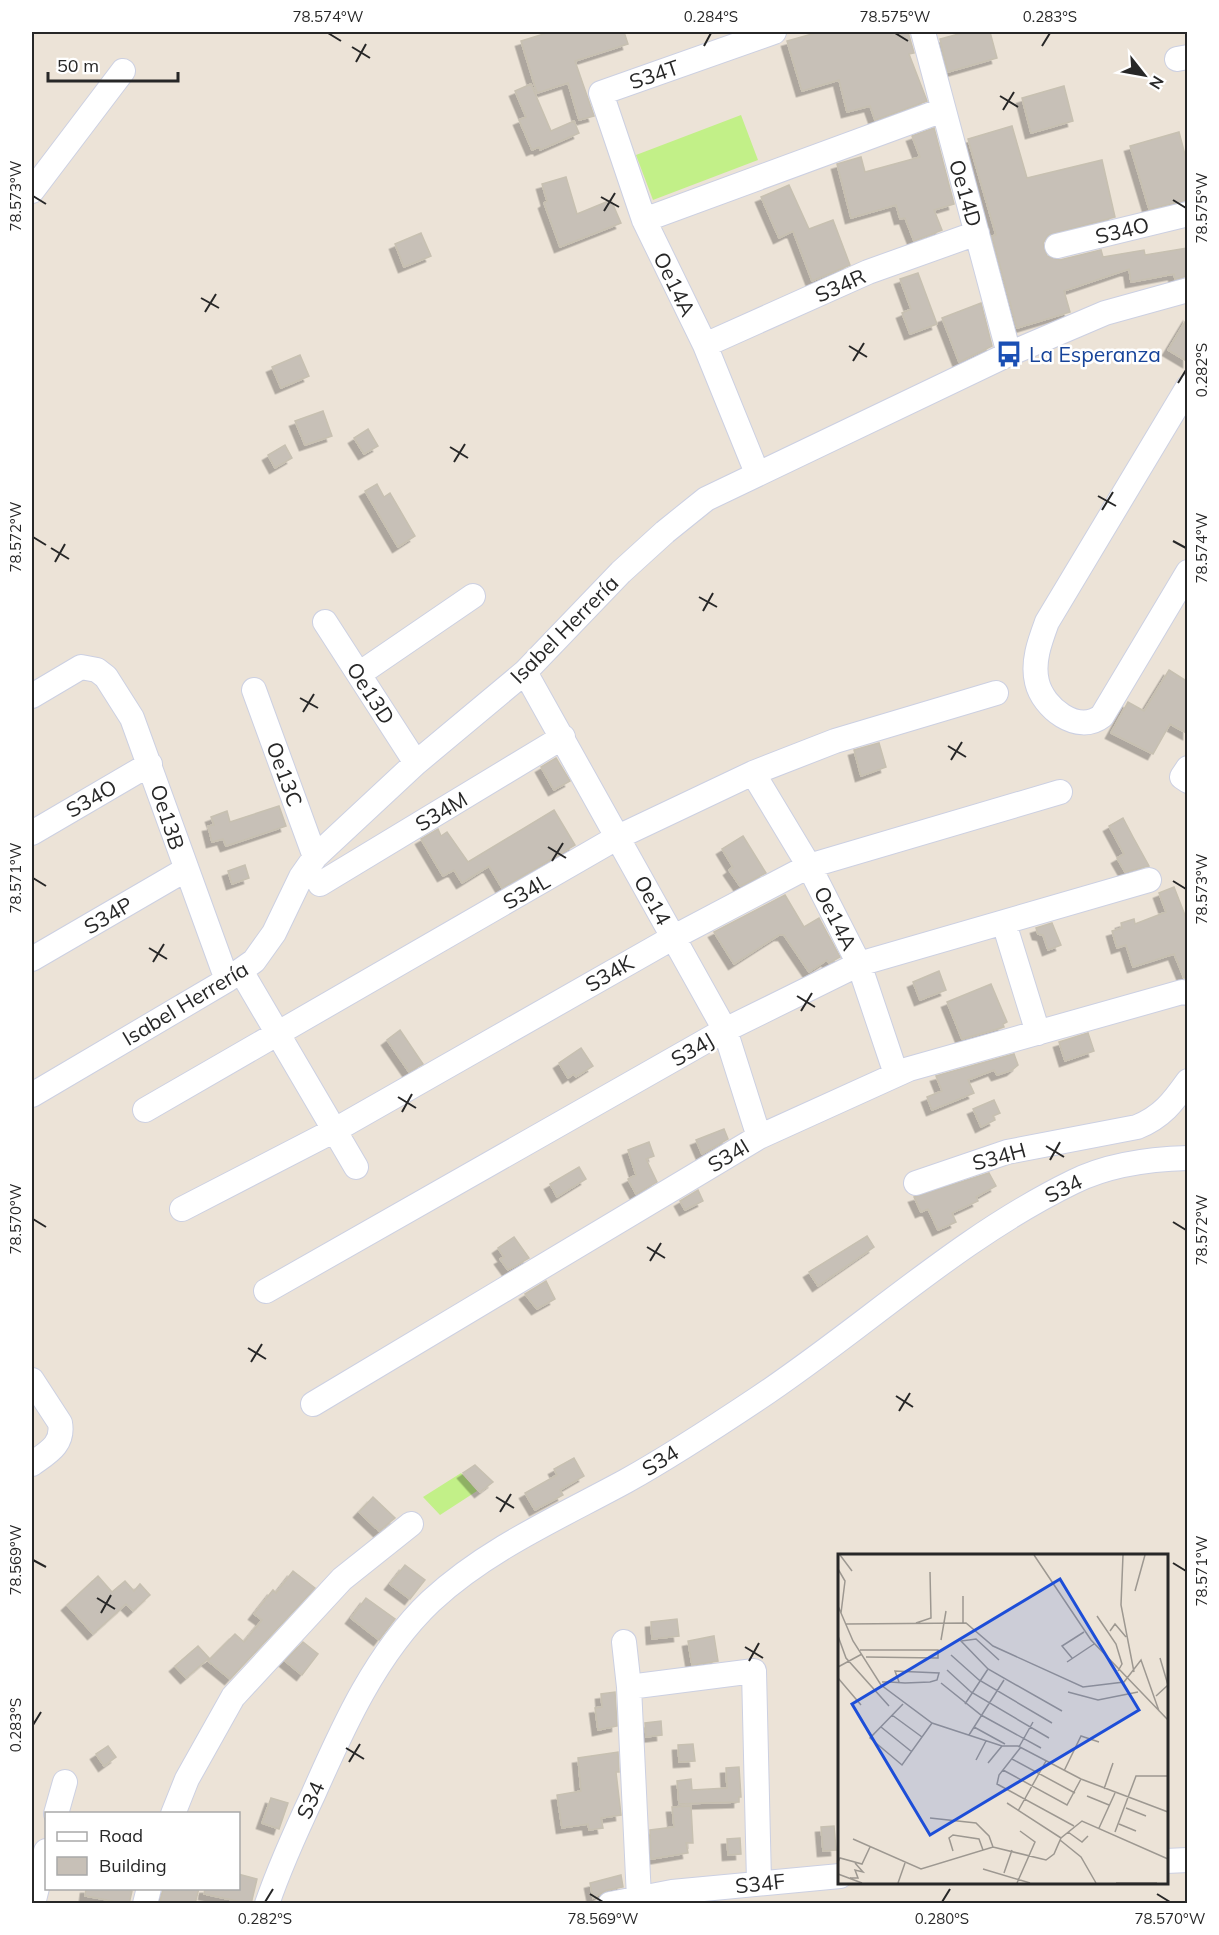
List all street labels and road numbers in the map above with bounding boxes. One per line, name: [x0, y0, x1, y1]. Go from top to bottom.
street label: S34T: [626, 53, 683, 95]
street label: Oe14D: [944, 156, 988, 230]
street label: S34O: [1092, 211, 1152, 249]
street label: Oe14A: [648, 248, 702, 321]
street label: S34R: [811, 262, 869, 308]
street label: Isabel Herrería: [505, 570, 623, 688]
street label: Oe13D: [341, 657, 401, 729]
street label: Oe13C: [261, 738, 309, 810]
street label: S34O: [61, 773, 121, 823]
street label: Oe13B: [145, 781, 191, 853]
street label: S34M: [410, 785, 472, 837]
street label: S34L: [498, 867, 555, 915]
street label: Oe14: [629, 871, 677, 930]
street label: Oe14A: [809, 882, 863, 955]
street label: S34P: [79, 891, 137, 939]
street label: S34K: [580, 949, 638, 997]
street label: Isabel Herrería: [117, 955, 253, 1051]
street label: S34J: [666, 1026, 718, 1072]
street label: S34I: [703, 1133, 753, 1177]
street label: S34H: [969, 1136, 1029, 1176]
street label: S34: [1040, 1168, 1086, 1208]
street label: S34: [637, 1439, 683, 1481]
street label: S34: [290, 1777, 330, 1823]
street label: S34F: [734, 1867, 786, 1899]

